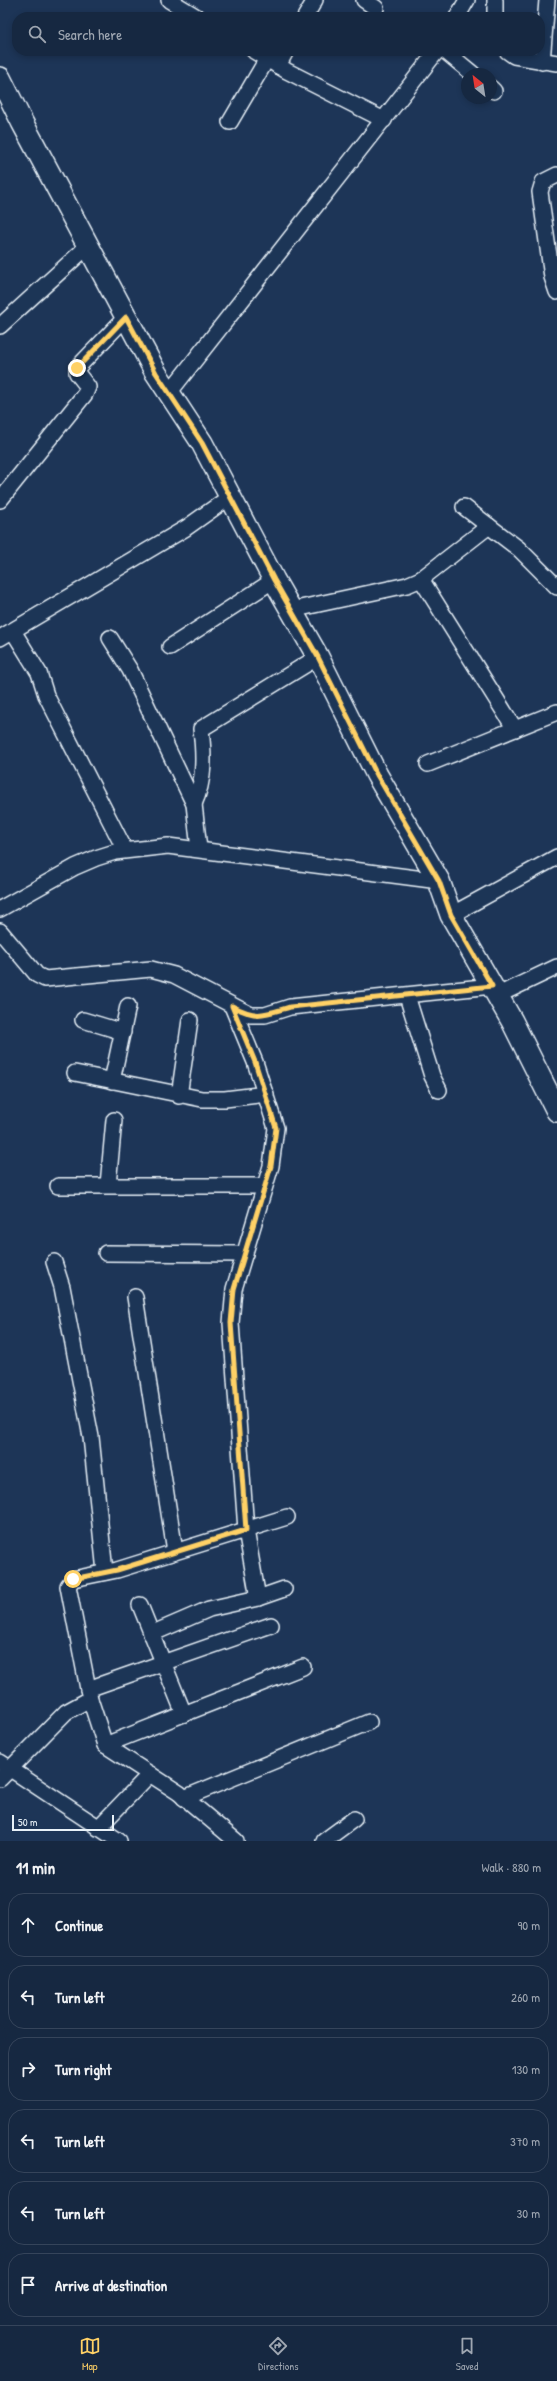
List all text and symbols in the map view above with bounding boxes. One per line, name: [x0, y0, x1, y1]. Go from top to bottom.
search box: [12, 12, 545, 56]
icon: search: [26, 23, 48, 45]
text: Search here: [58, 24, 122, 45]
north arrow: [461, 68, 497, 104]
route end: [68, 359, 86, 377]
route start: [64, 1570, 82, 1588]
scale bar: [12, 1813, 114, 1832]
text: 50 m: [18, 1815, 38, 1829]
text: 11 min: [16, 1856, 55, 1879]
text: Walk · 880 m: [482, 1858, 541, 1876]
icon: ahead: [17, 1914, 39, 1936]
text: Continue: [55, 1915, 103, 1936]
text: 90 m: [518, 1916, 540, 1934]
icon: left: [17, 1986, 39, 2008]
text: Turn left: [55, 1987, 105, 2008]
text: 260 m: [511, 1988, 540, 2006]
icon: right: [17, 2058, 39, 2080]
text: Turn right: [55, 2059, 111, 2080]
text: 130 m: [512, 2060, 540, 2078]
icon: left: [17, 2130, 39, 2152]
text: Turn left: [55, 2131, 105, 2152]
text: 370 m: [510, 2132, 540, 2150]
icon: left: [17, 2202, 39, 2224]
text: Turn left: [55, 2203, 105, 2224]
text: 30 m: [517, 2204, 540, 2222]
icon: arrive: [17, 2274, 39, 2296]
text: Arrive at destination: [55, 2275, 167, 2296]
tab: Map: [79, 2335, 101, 2373]
tab: Directions: [258, 2335, 299, 2373]
tab: Saved: [456, 2335, 478, 2373]

